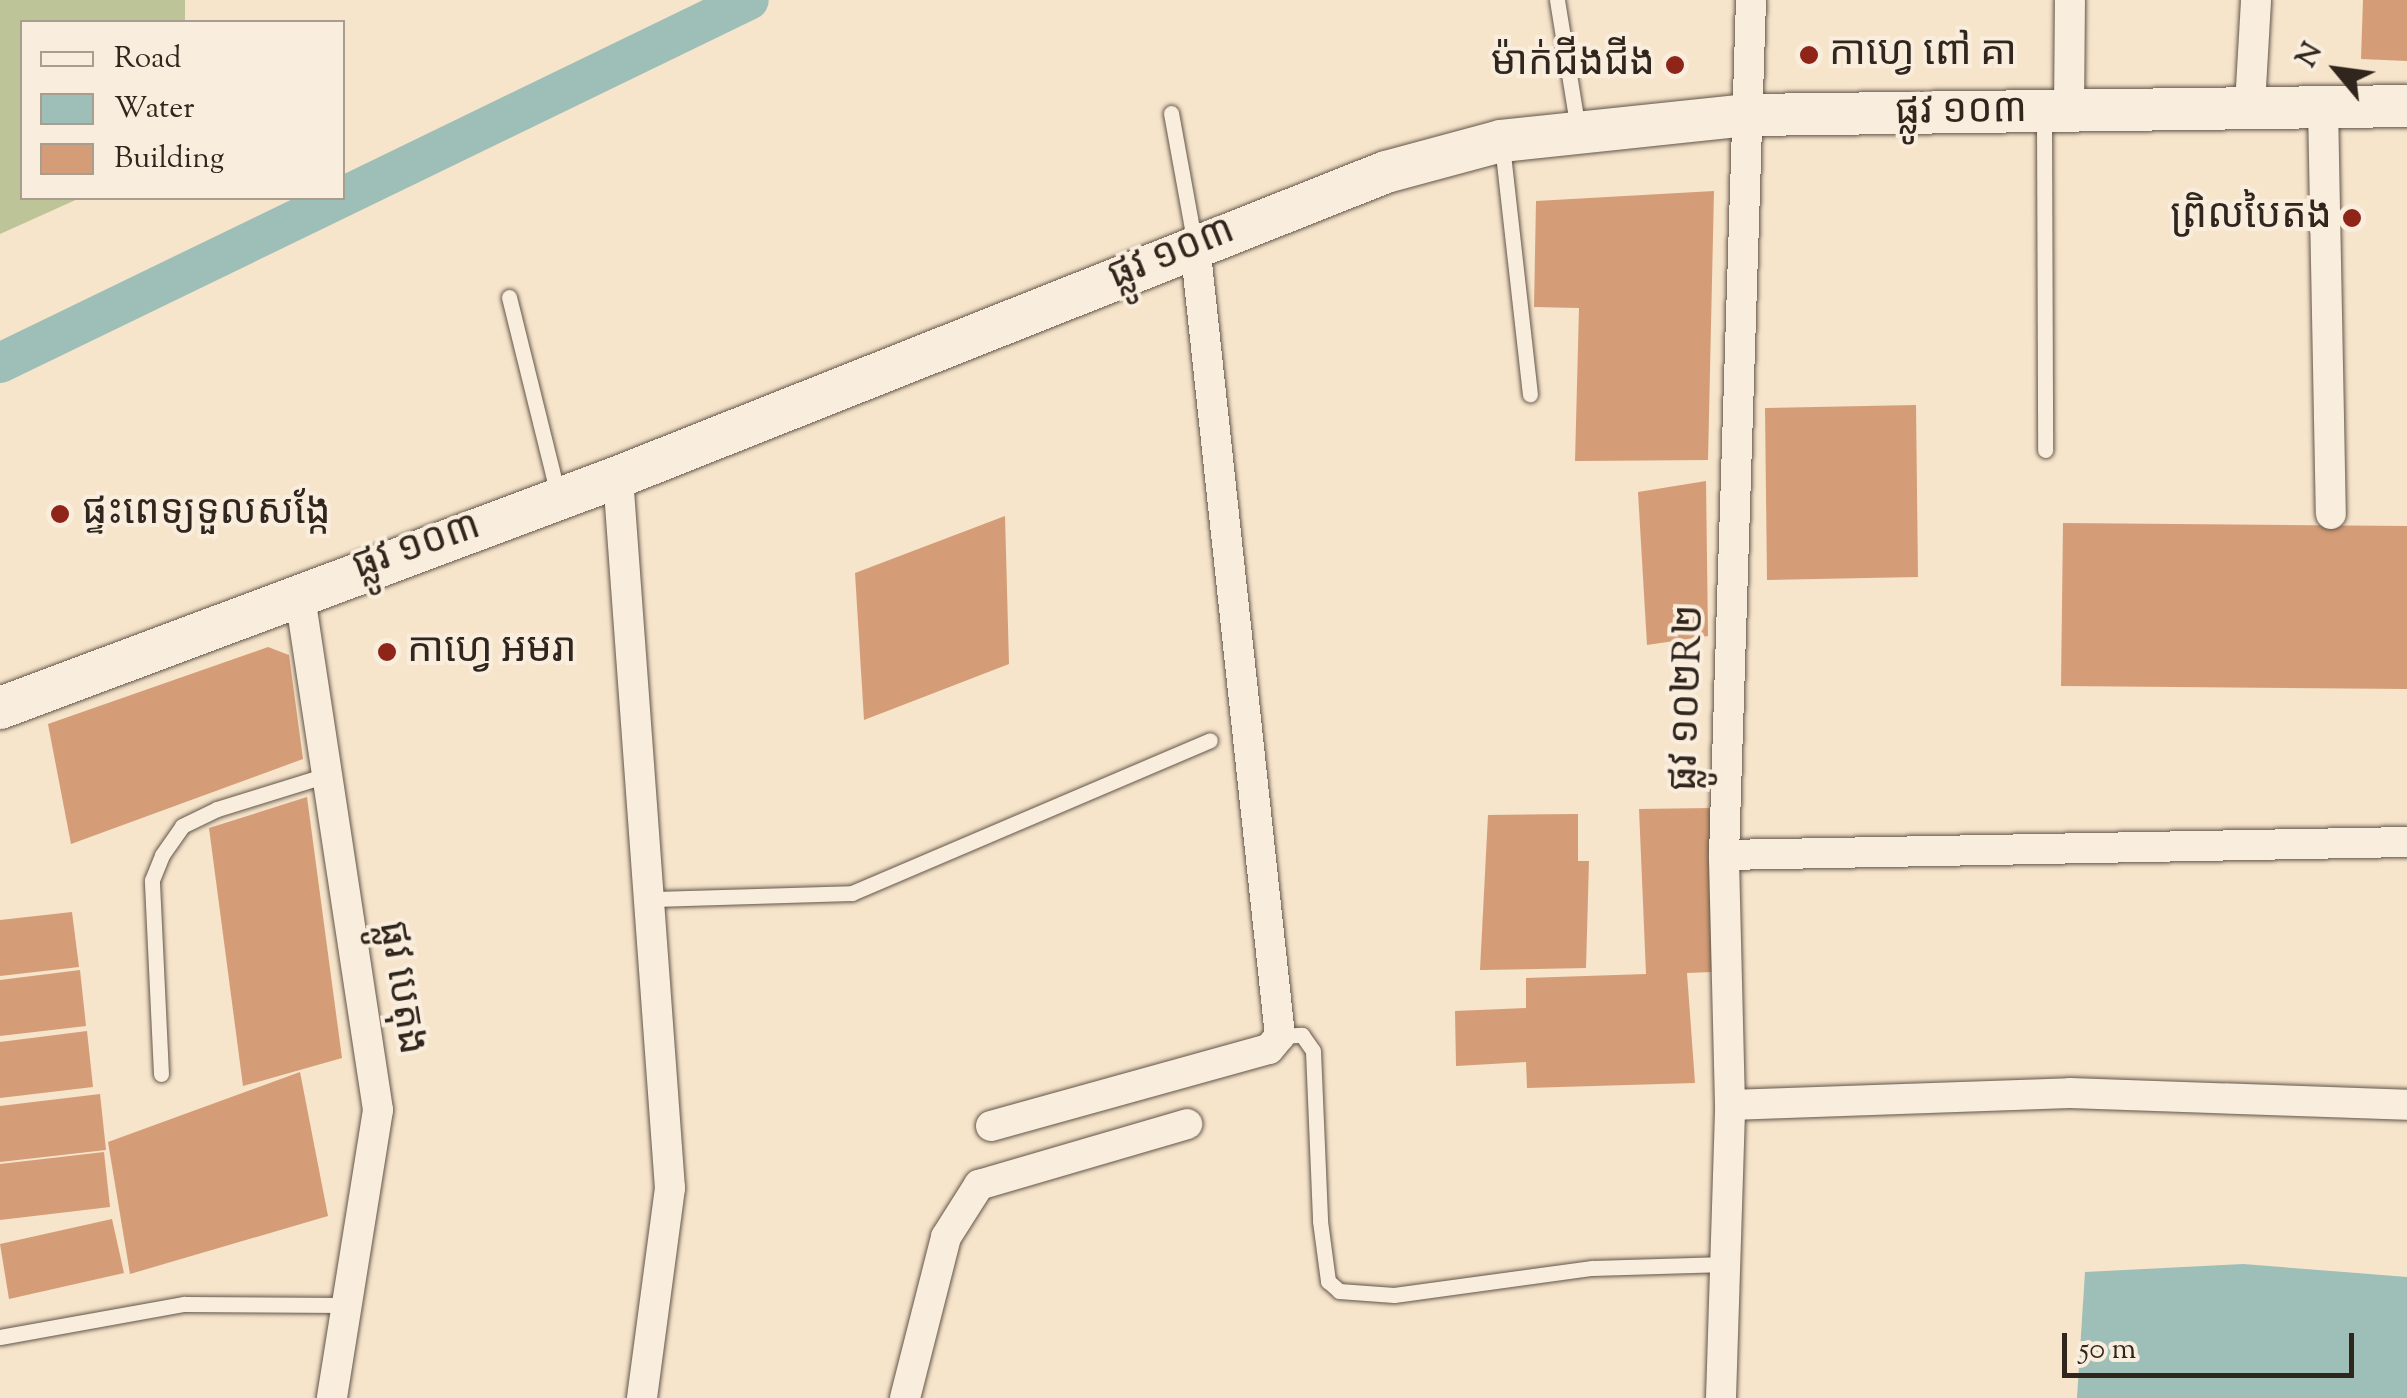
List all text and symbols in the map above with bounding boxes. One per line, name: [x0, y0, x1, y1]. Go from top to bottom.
legend: [20, 20, 345, 200]
north arrow: [2287, 20, 2387, 120]
place label: កាហ្វេ ពៅ គា: [1829, 31, 2017, 79]
text: N: [2288, 36, 2334, 75]
text: Road: [114, 38, 181, 81]
place label: ម៉ាក់ជីងជីង: [1491, 41, 1655, 89]
marker: កាហ្វេ ពៅ គា: [1798, 44, 1820, 66]
marker: ម៉ាក់ជីងជីង: [1664, 54, 1686, 76]
text: Water: [114, 88, 195, 131]
street label: ផ្លូវ ១០៣: [1894, 88, 2028, 138]
text: Building: [114, 138, 224, 181]
place label: ព្រិលបៃតង: [2170, 194, 2332, 242]
marker: ព្រិលបៃតង: [2341, 207, 2363, 229]
street label: ផ្លូវ ១០៣: [1102, 208, 1242, 302]
place label: ផ្ទះពេទ្យទួលសង្កែ: [82, 490, 331, 538]
marker: ផ្ទះពេទ្យទួលសង្កែ: [47, 501, 73, 527]
street label: ផ្លូវ ១០៣: [347, 504, 487, 592]
street label: ផ្លូវ ១០២R២: [1662, 604, 1716, 792]
place label: កាហ្វេ អមរា: [407, 628, 577, 676]
marker: កាហ្វេ អមរា: [376, 641, 398, 663]
street label: ផ្លូវ បេតុង: [366, 918, 434, 1058]
scale bar: [2067, 1313, 2360, 1375]
text: 50 m: [2079, 1329, 2136, 1372]

